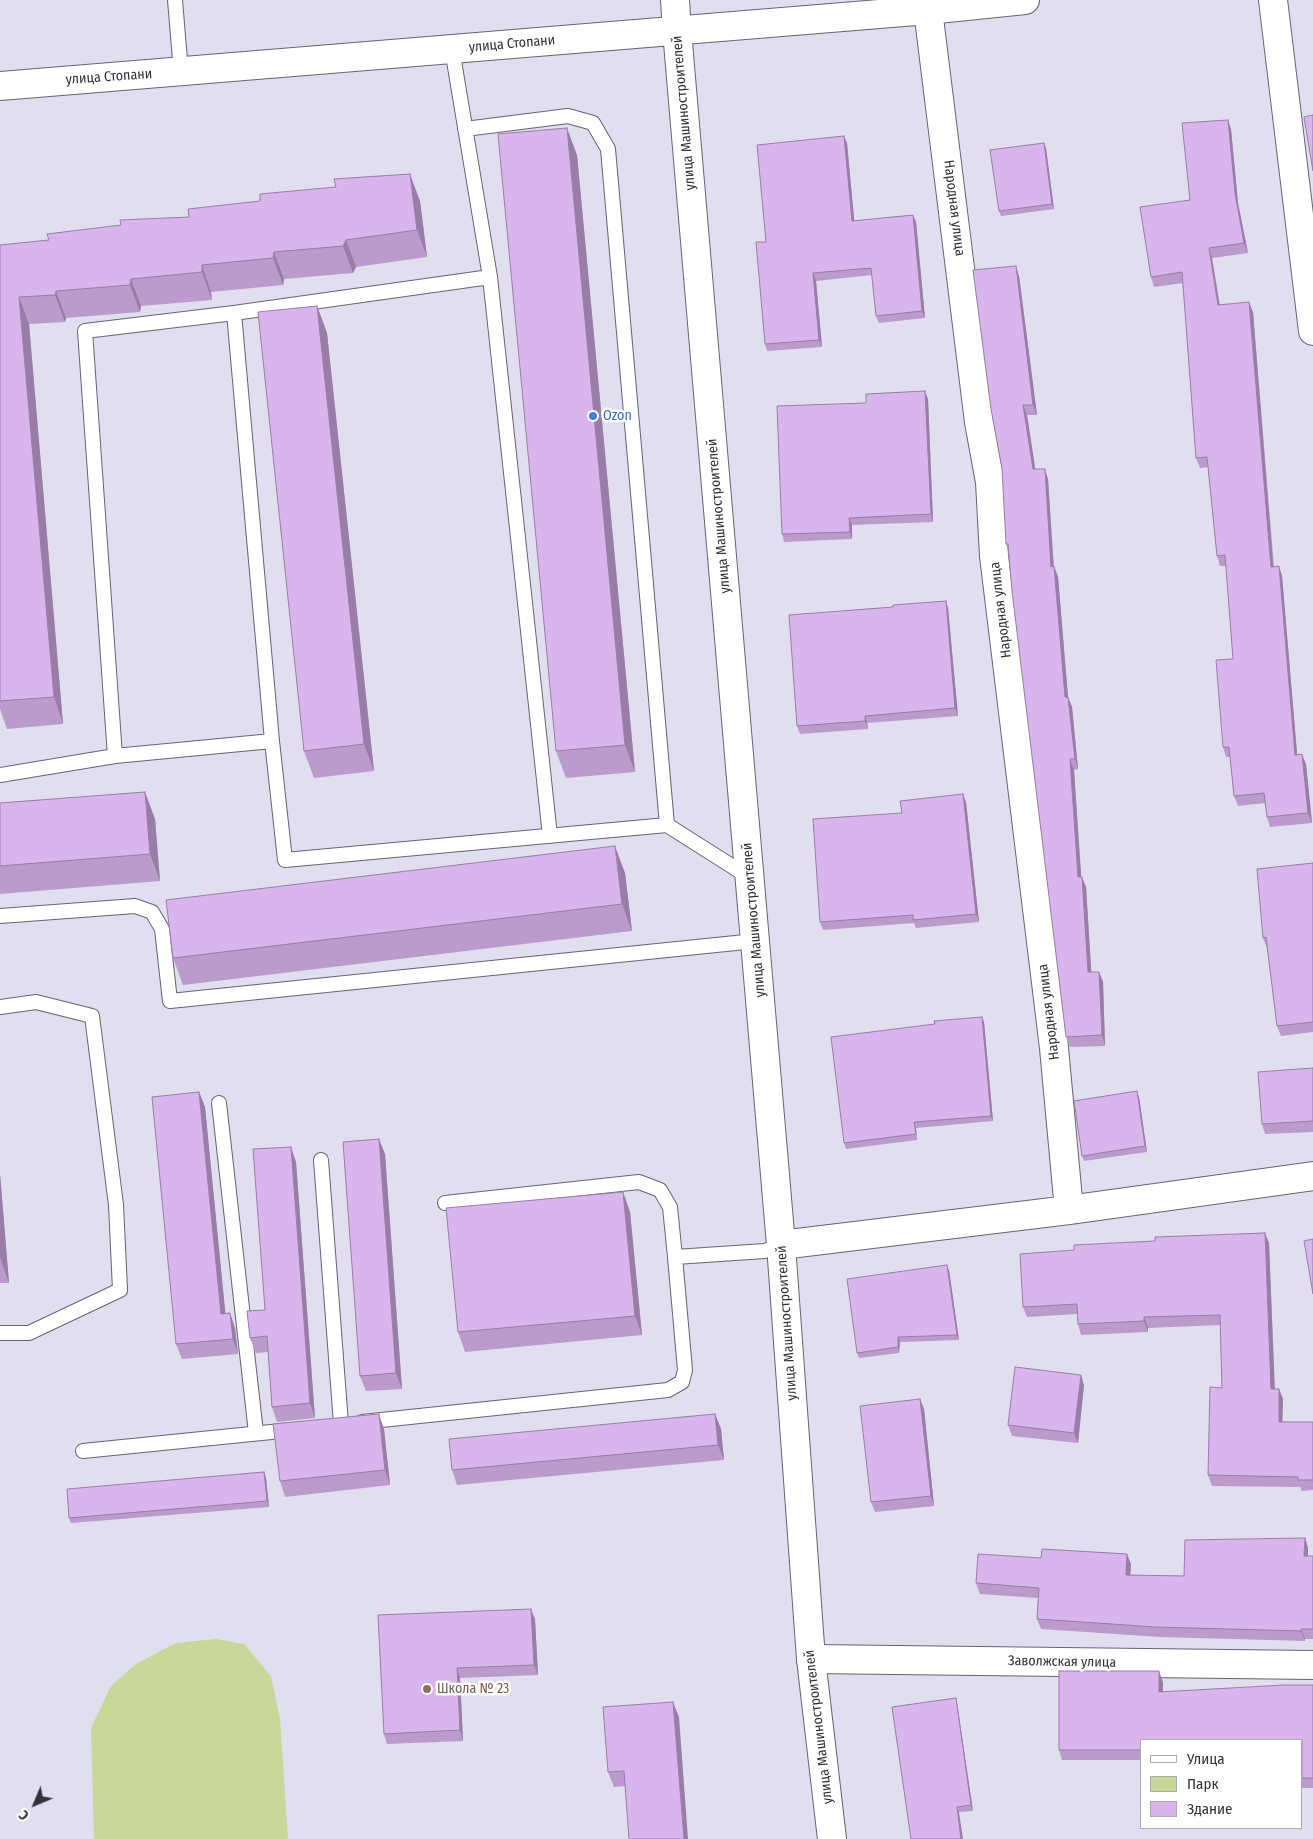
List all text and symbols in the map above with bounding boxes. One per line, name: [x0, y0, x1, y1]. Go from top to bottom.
street label: улица Стопани: [468, 32, 556, 56]
street label: улица Машиностроителей: [669, 35, 699, 191]
street label: улица Стопани: [65, 66, 153, 88]
street label: Народная улица: [940, 159, 968, 257]
place label: Ozon: [603, 408, 632, 424]
marker: Ozon: [587, 410, 599, 422]
street label: улица Машиностроителей: [704, 438, 734, 594]
street label: Народная улица: [987, 561, 1015, 659]
street label: улица Машиностроителей: [739, 842, 769, 998]
street label: Народная улица: [1035, 963, 1063, 1061]
street label: улица Машиностроителей: [773, 1245, 801, 1401]
street label: улица Машиностроителей: [801, 1649, 837, 1805]
street label: Заволжская улица: [1008, 1653, 1116, 1671]
place label: Школа № 23: [437, 1681, 509, 1697]
marker: Школа № 23: [421, 1683, 433, 1695]
legend: [1140, 1739, 1303, 1829]
text: Улица: [1187, 1750, 1225, 1768]
text: Парк: [1187, 1775, 1218, 1793]
north arrow: [10, 1779, 60, 1829]
text: Здание: [1187, 1800, 1233, 1818]
text: С: [15, 1806, 33, 1824]

